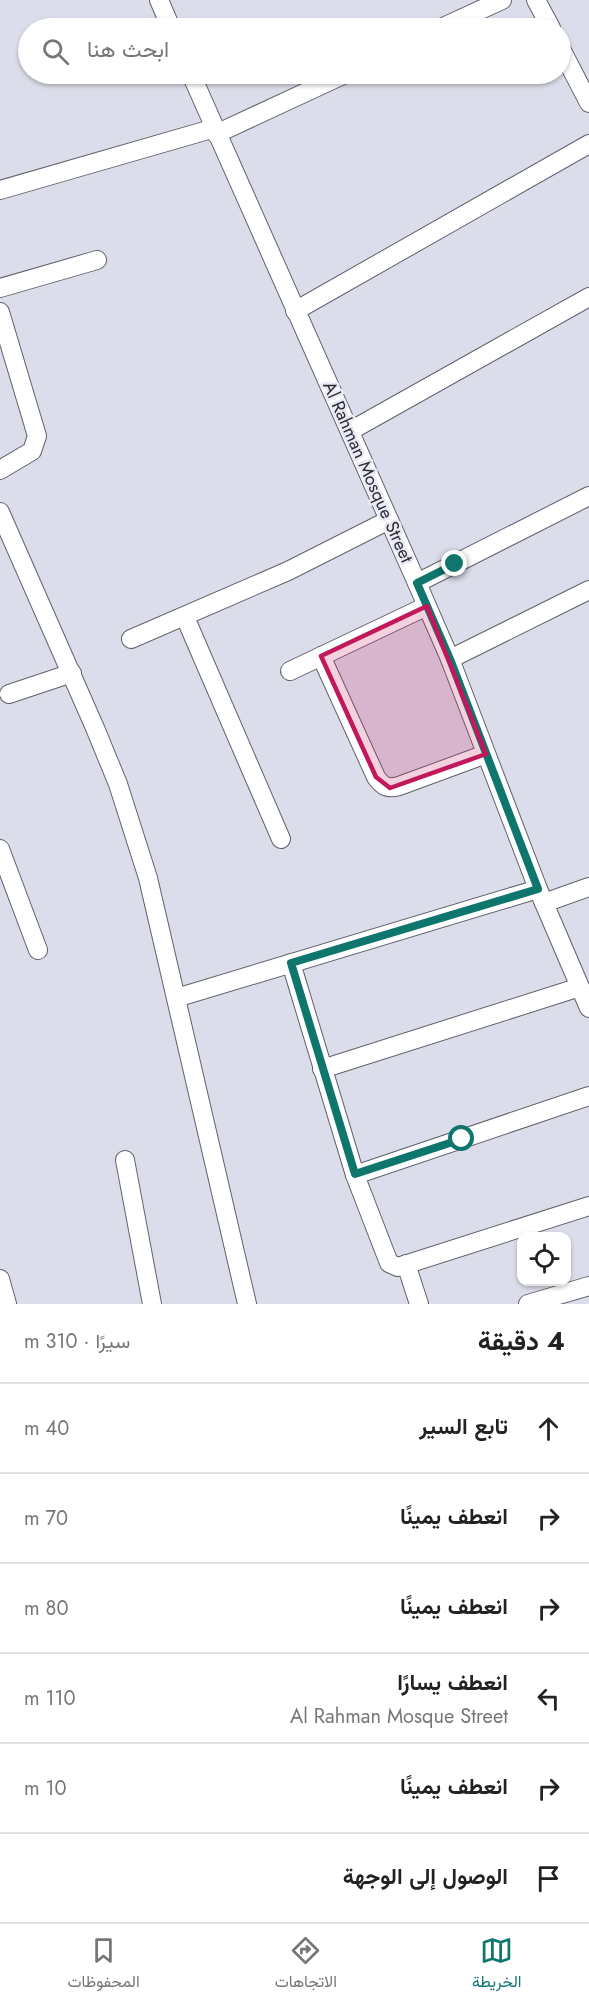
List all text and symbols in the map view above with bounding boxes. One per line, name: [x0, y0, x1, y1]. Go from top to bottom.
search box: [18, 18, 571, 84]
text: ابحث هنا: [87, 33, 169, 65]
icon: search: [39, 35, 72, 68]
street label: Al Rahman Mosque Street: [316, 377, 420, 567]
route end: [441, 550, 467, 576]
route start: [448, 1125, 474, 1151]
map controls: [517, 1232, 571, 1286]
button: locate: [517, 1232, 571, 1286]
text: 4 دقيقة: [478, 1322, 565, 1360]
text: سيرًا · 310 m: [24, 1327, 130, 1356]
text: تابع السير: [419, 1410, 508, 1442]
icon: ahead: [532, 1412, 565, 1445]
text: 40 m: [24, 1414, 69, 1443]
text: انعطف يمينًا: [400, 1500, 508, 1532]
icon: right: [532, 1502, 565, 1535]
text: 70 m: [24, 1504, 68, 1533]
text: انعطف يمينًا: [400, 1590, 508, 1622]
icon: right: [532, 1592, 565, 1625]
text: 80 m: [24, 1594, 69, 1623]
text: انعطف يسارًا: [397, 1666, 508, 1698]
icon: left: [532, 1682, 565, 1715]
text: 110 m: [24, 1684, 76, 1713]
text: Al Rahman Mosque Street: [290, 1702, 508, 1731]
text: انعطف يمينًا: [400, 1770, 508, 1802]
icon: right: [532, 1772, 565, 1805]
text: 10 m: [24, 1774, 67, 1803]
text: الوصول إلى الوجهة: [343, 1860, 508, 1892]
icon: arrive: [532, 1862, 565, 1895]
tab: المحفوظات: [68, 1934, 140, 1996]
tab: الاتجاهات: [275, 1934, 337, 1996]
tab: الخريطة: [472, 1934, 521, 1996]

